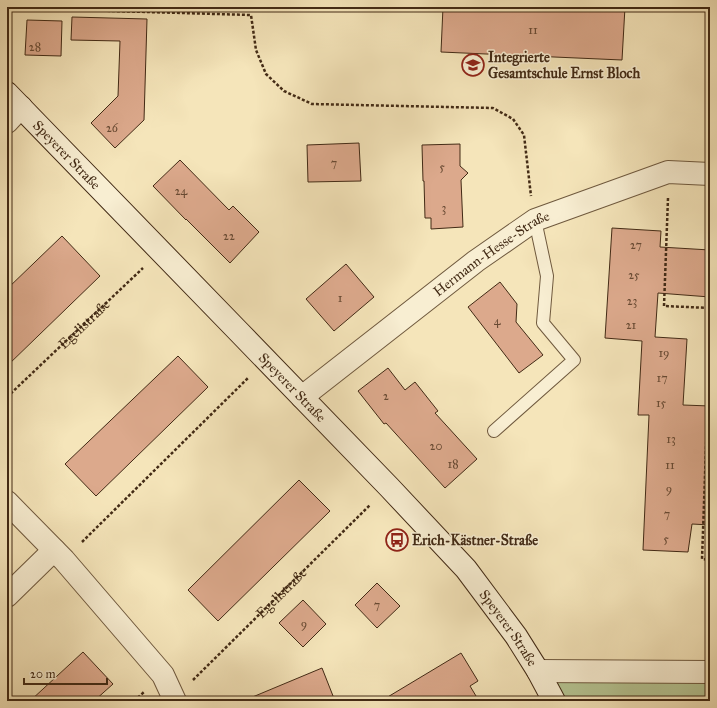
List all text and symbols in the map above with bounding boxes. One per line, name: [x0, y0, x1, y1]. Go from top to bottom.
house number: 11: [528, 23, 538, 37]
house number: 28: [29, 40, 41, 54]
place label: Integrierte Gesamtschule Ernst Bloch: [488, 49, 640, 82]
school or university icon: Integrierte Gesamtschule Ernst Bloch: [460, 52, 486, 78]
street label: Speyerer Straße: [30, 117, 104, 193]
house number: 26: [106, 121, 119, 135]
house number: 7: [331, 156, 337, 170]
house number: 5: [439, 160, 445, 174]
house number: 24: [175, 184, 188, 198]
house number: 3: [442, 201, 447, 215]
street label: Hermann-Hesse-Straße: [430, 207, 552, 300]
house number: 22: [223, 229, 235, 243]
house number: 27: [630, 238, 642, 252]
house number: 25: [628, 268, 640, 282]
house number: 1: [338, 291, 343, 305]
house number: 23: [627, 294, 638, 308]
street label: Egellstraße: [55, 296, 113, 352]
house number: 4: [494, 314, 501, 328]
house number: 21: [626, 318, 637, 332]
house number: 19: [658, 346, 670, 360]
street label: Speyerer Straße: [255, 349, 330, 426]
house number: 17: [656, 371, 668, 385]
house number: 2: [383, 389, 389, 403]
house number: 15: [656, 396, 667, 410]
house number: 13: [666, 432, 676, 446]
house number: 20: [430, 439, 442, 453]
house number: 18: [447, 457, 459, 471]
house number: 11: [665, 458, 675, 472]
house number: 9: [666, 482, 672, 496]
house number: 7: [664, 507, 670, 521]
bus stop icon: Erich-Kästner-Straße: [384, 527, 410, 553]
place label: Erich-Kästner-Straße: [412, 532, 538, 549]
house number: 5: [663, 532, 669, 546]
street label: Egellstraße: [252, 564, 310, 621]
street label: Speyerer Straße: [476, 586, 541, 669]
house number: 7: [374, 598, 380, 612]
house number: 9: [301, 617, 307, 631]
scale bar: [24, 660, 107, 686]
text: 20 m: [30, 667, 56, 681]

